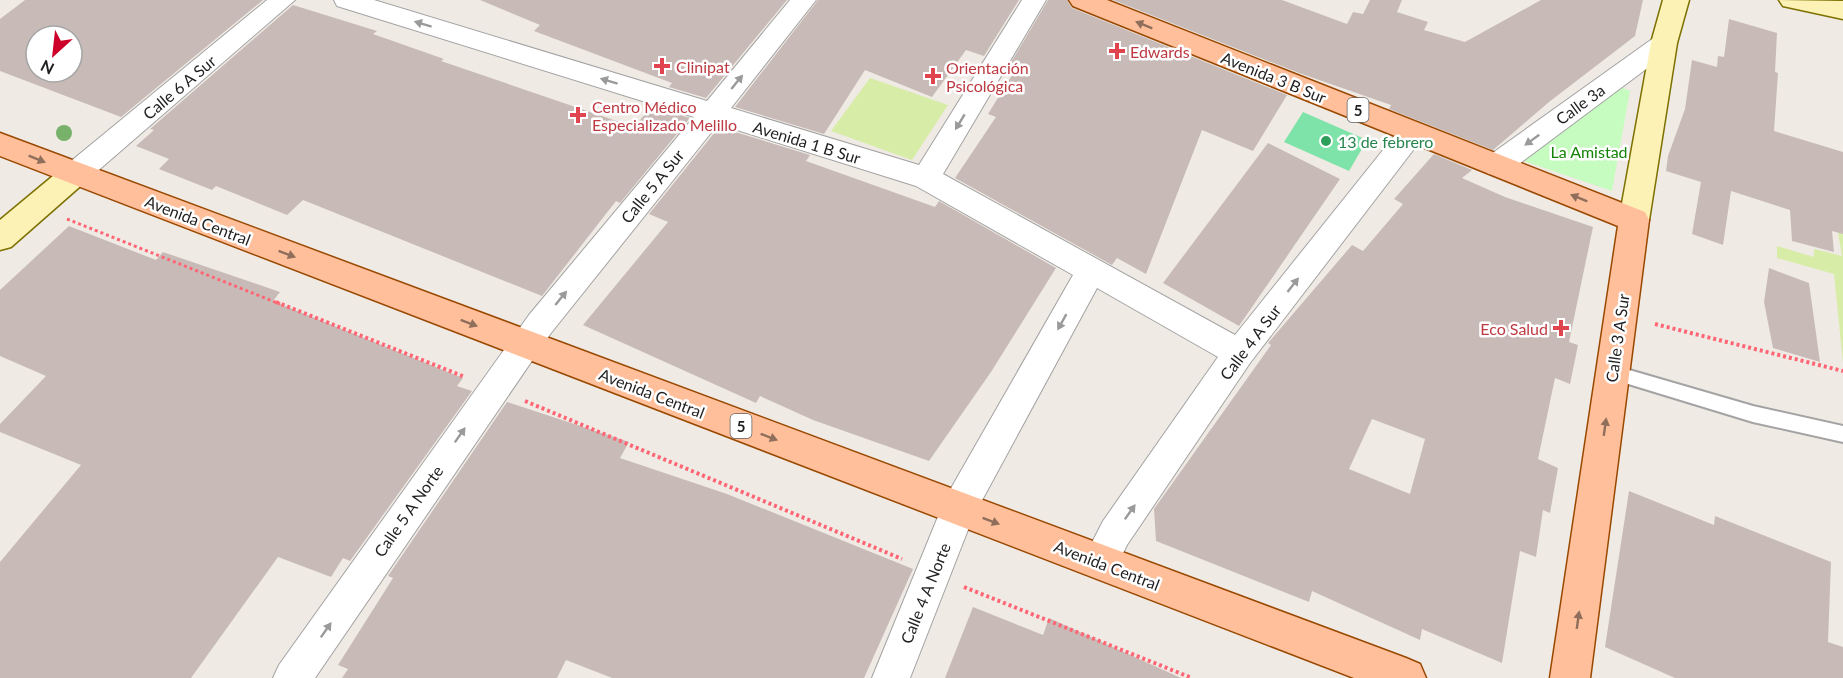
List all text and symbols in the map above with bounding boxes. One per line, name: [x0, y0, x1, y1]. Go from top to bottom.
one-way arrow: [414, 19, 432, 28]
one-way arrow: [1135, 20, 1153, 30]
north arrow: [24, 24, 84, 84]
marker: Edwards: [1108, 42, 1126, 60]
place label: Edwards: [1130, 42, 1190, 61]
street label: Avenida 3 B Sur: [1219, 47, 1329, 107]
street label: Calle 6 A Sur: [139, 51, 219, 123]
text: N: [37, 57, 57, 79]
marker: Clinipat: [653, 57, 671, 75]
place label: Clinipat: [676, 57, 730, 76]
place label: Orientación Psicológica: [946, 58, 1029, 95]
marker: Orientación Psicológica: [924, 67, 942, 85]
one-way arrow: [730, 75, 743, 90]
one-way arrow: [600, 76, 618, 85]
street label: Calle 3a: [1552, 80, 1608, 128]
place label: Centro Médico Especializado Melillo: [592, 97, 737, 134]
road number: 5: [1348, 98, 1368, 122]
marker: Centro Médico Especializado Melillo: [569, 106, 587, 124]
one-way arrow: [955, 114, 966, 130]
street label: Avenida 1 B Sur: [751, 117, 863, 167]
place label: 13 de febrero: [1338, 132, 1433, 151]
one-way arrow: [1524, 133, 1539, 145]
marker: 13 de febrero: [1319, 134, 1333, 148]
park label: La Amistad: [1550, 142, 1628, 161]
street label: Calle 5 A Sur: [617, 145, 688, 227]
one-way arrow: [29, 154, 47, 164]
street label: Avenida Central: [143, 191, 253, 249]
one-way arrow: [1570, 193, 1588, 202]
one-way arrow: [278, 249, 296, 259]
one-way arrow: [1286, 278, 1298, 293]
one-way arrow: [554, 290, 567, 306]
street label: Calle 3 A Sur: [1601, 292, 1633, 384]
street label: Calle 4 A Sur: [1216, 301, 1285, 383]
one-way arrow: [1057, 314, 1067, 331]
one-way arrow: [460, 318, 478, 328]
place label: Eco Salud: [1480, 319, 1548, 338]
marker: Eco Salud: [1552, 319, 1570, 337]
street label: Avenida Central: [597, 364, 707, 422]
road number: 5: [730, 414, 752, 438]
one-way arrow: [1600, 417, 1609, 436]
one-way arrow: [454, 427, 466, 443]
one-way arrow: [760, 432, 778, 442]
street label: Calle 5 A Norte: [370, 462, 446, 560]
one-way arrow: [1124, 504, 1135, 520]
one-way arrow: [982, 516, 1000, 526]
street label: Avenida Central: [1052, 536, 1162, 594]
street label: Calle 4 A Norte: [896, 540, 954, 646]
one-way arrow: [1573, 610, 1582, 629]
one-way arrow: [320, 622, 332, 638]

